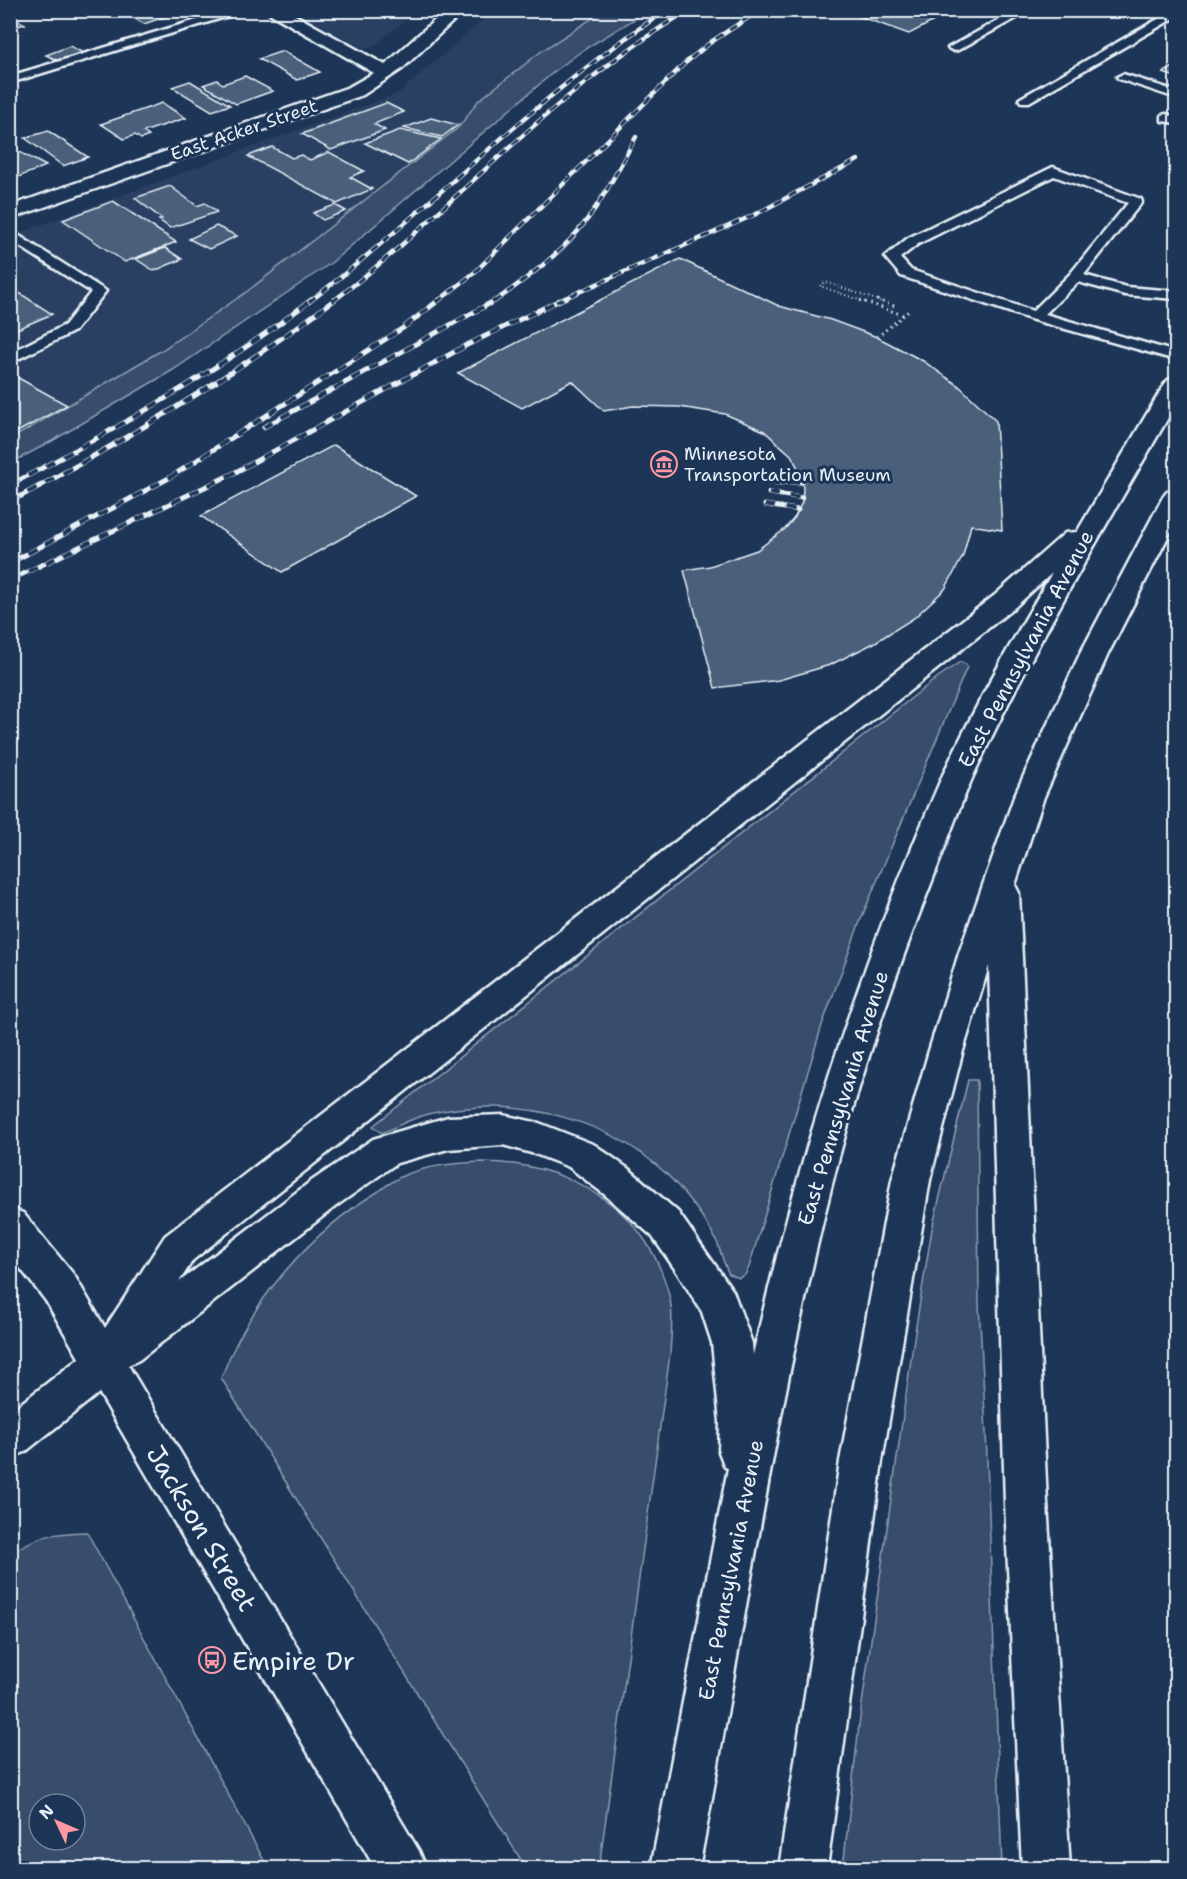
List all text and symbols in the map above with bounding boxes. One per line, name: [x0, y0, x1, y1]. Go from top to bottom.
street label: East Acker Street: [167, 94, 321, 166]
place label: Minnesota Transportation Museum: [684, 442, 891, 487]
museum icon: Minnesota Transportation Museum: [649, 449, 679, 479]
street label: East Pennsylvania Avenue: [951, 525, 1101, 773]
street label: East Pennsylvania Avenue: [791, 967, 895, 1229]
street label: East Pennsylvania Avenue: [692, 1437, 770, 1703]
street label: Jackson Street: [139, 1438, 265, 1618]
place label: Empire Dr: [232, 1643, 355, 1678]
bus stop icon: Empire Dr: [197, 1645, 227, 1675]
north arrow: [27, 1792, 87, 1852]
text: N: [35, 1800, 59, 1824]

